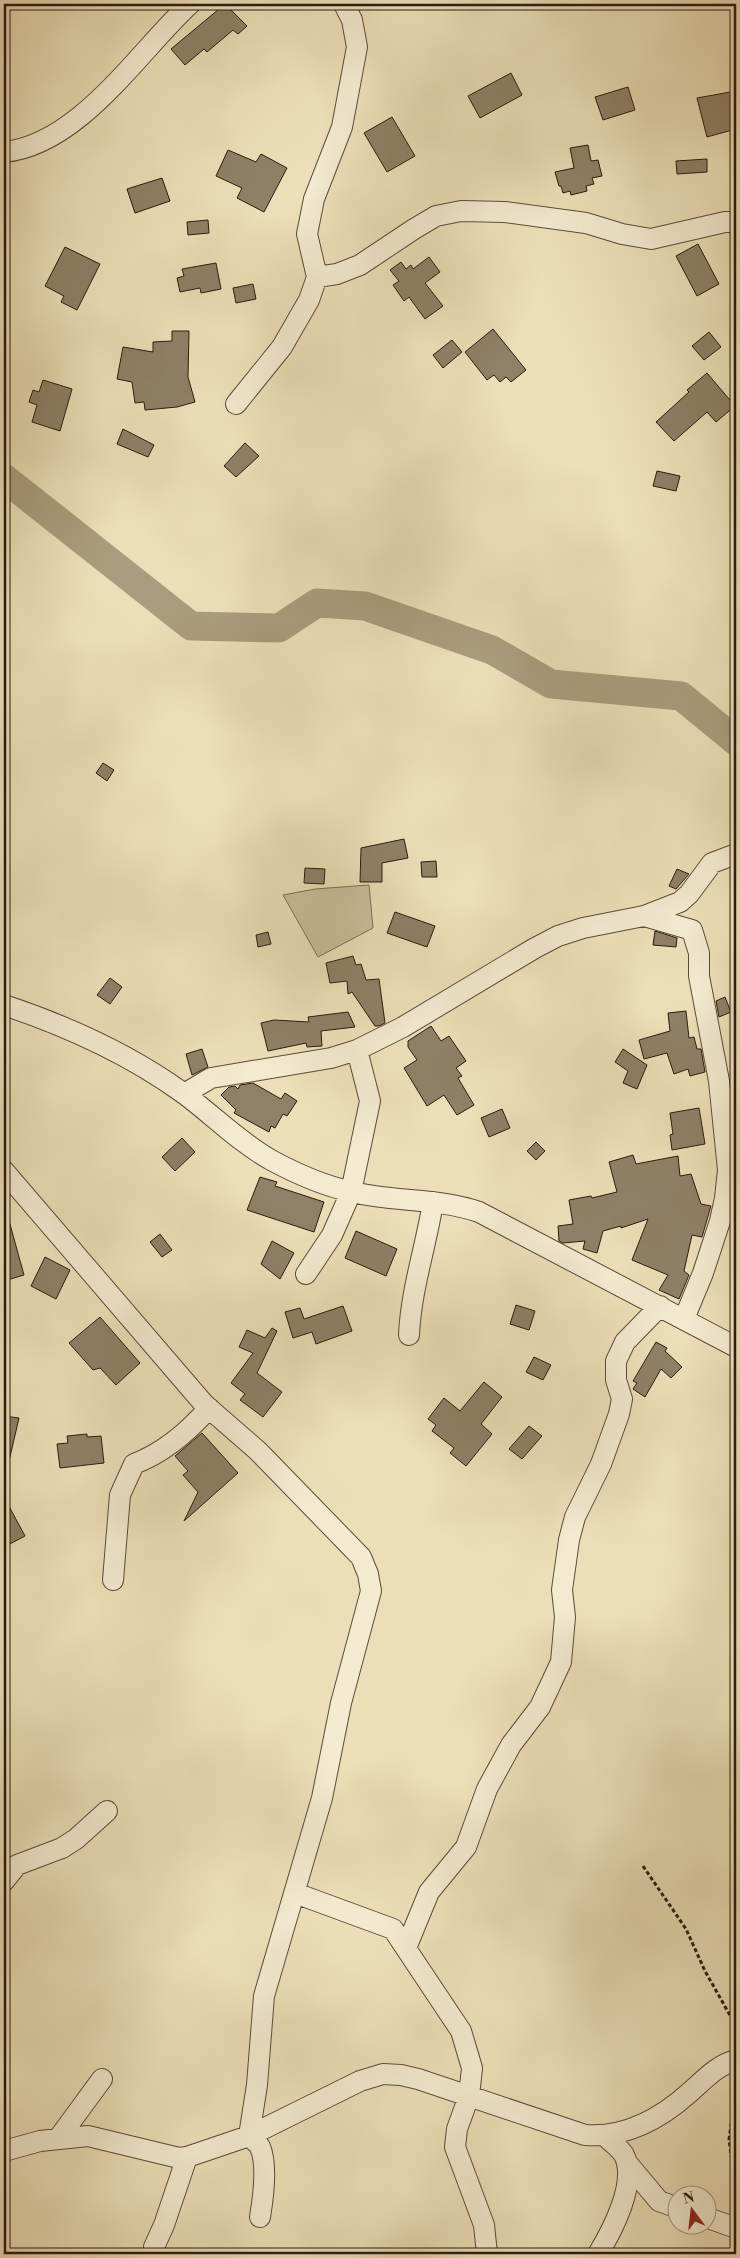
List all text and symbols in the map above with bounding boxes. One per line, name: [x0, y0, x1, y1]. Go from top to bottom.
north arrow: [668, 2186, 718, 2236]
text: N: [681, 2188, 697, 2209]

